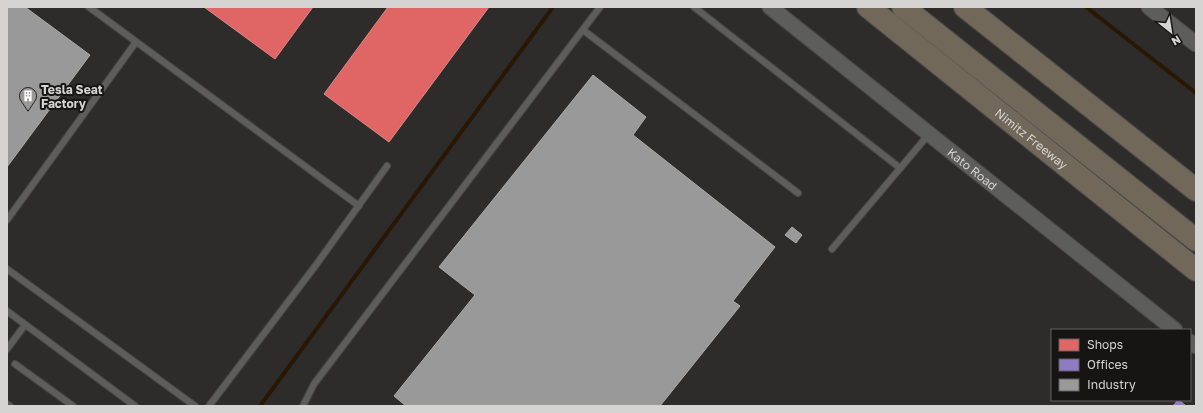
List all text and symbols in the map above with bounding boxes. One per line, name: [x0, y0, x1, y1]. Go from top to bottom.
north arrow: [1151, 12, 1191, 52]
text: N: [1169, 33, 1183, 49]
place label: Tesla Seat Factory: [41, 82, 103, 111]
building icon: Tesla Seat Factory: [18, 86, 38, 111]
street label: Nimitz Freeway: [993, 105, 1071, 172]
street label: Kato Road: [945, 144, 1000, 193]
legend: [1051, 329, 1191, 401]
text: Shops: [1087, 337, 1123, 352]
text: Offices: [1087, 357, 1128, 372]
text: Industry: [1087, 377, 1136, 392]

